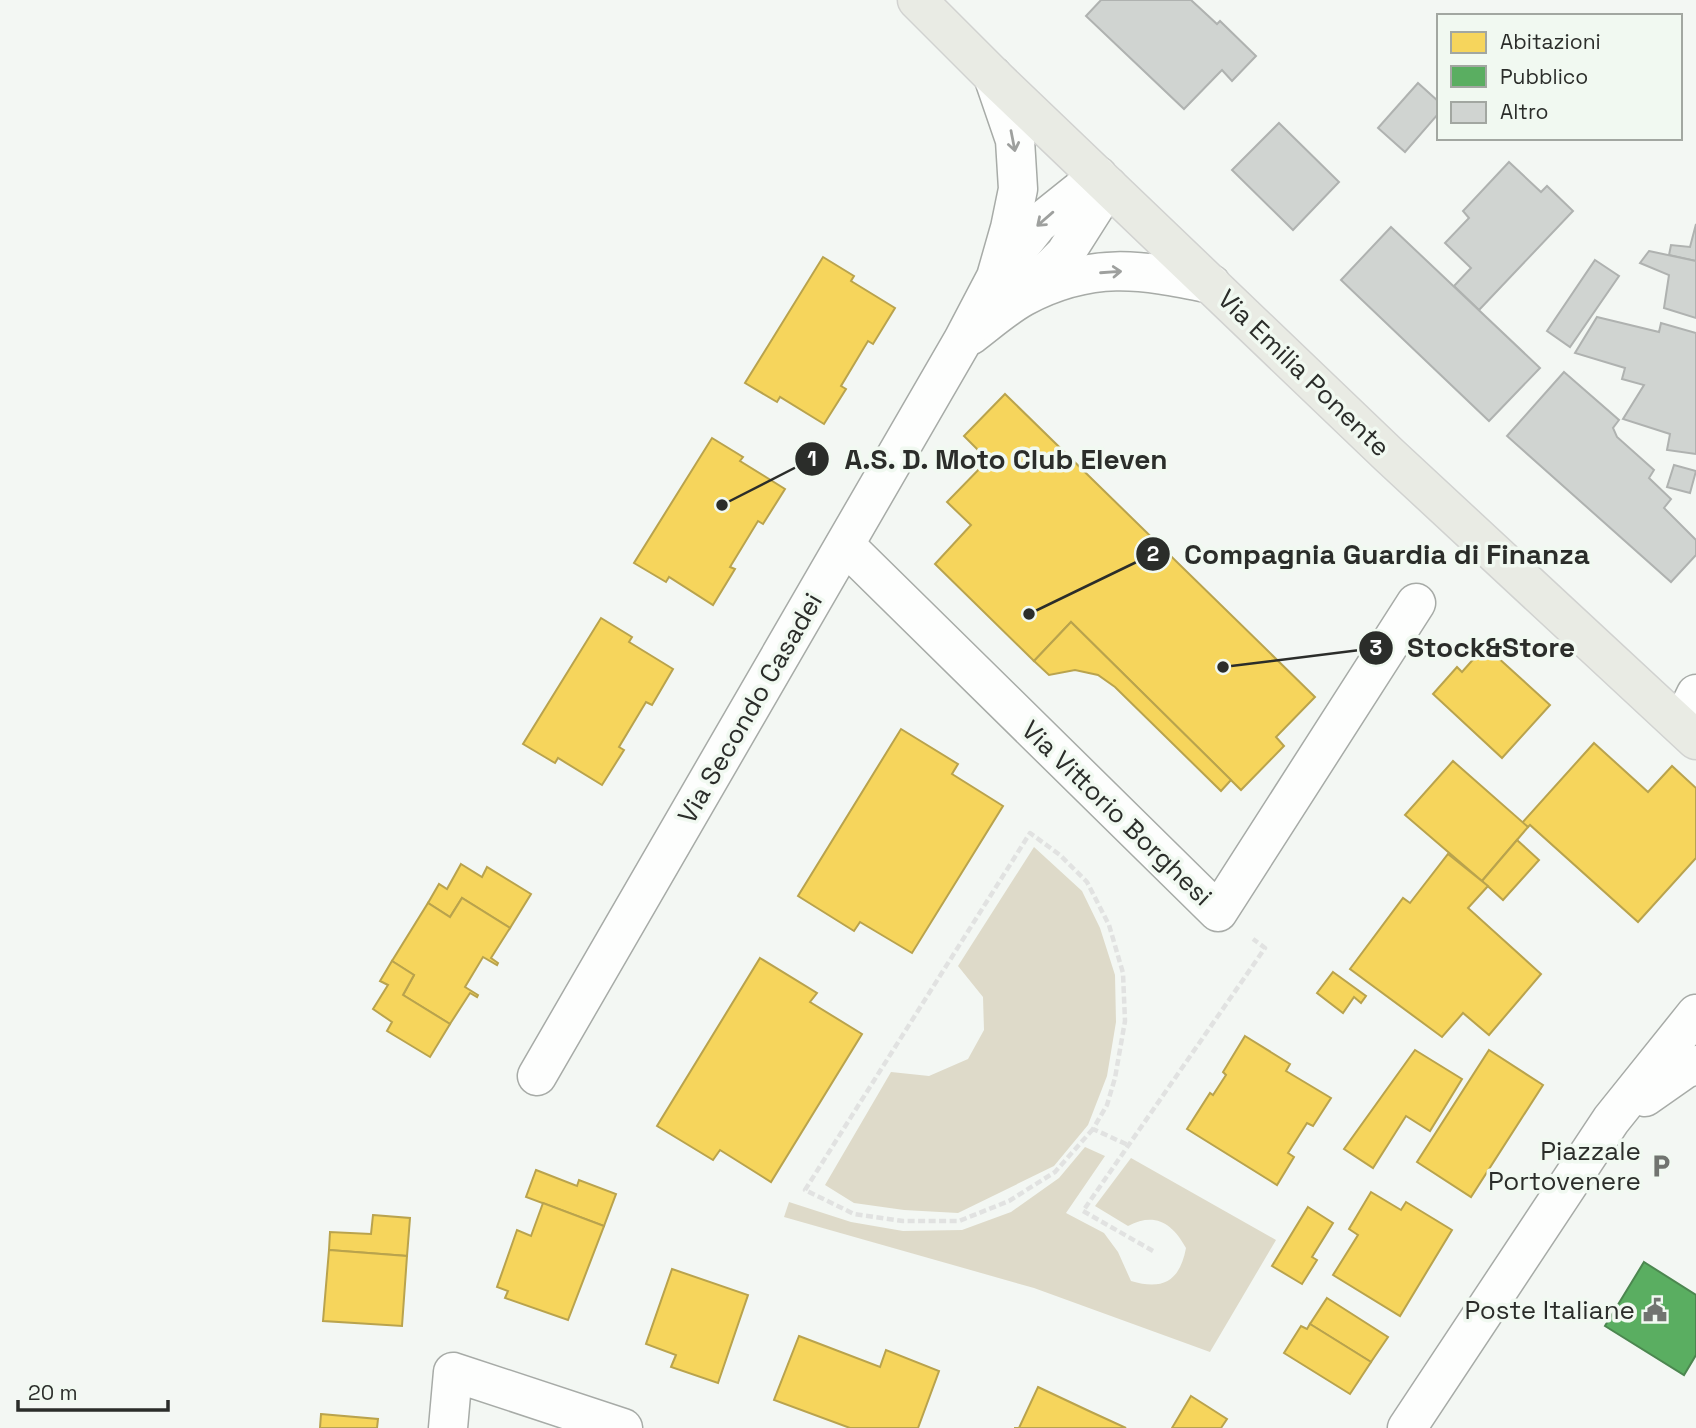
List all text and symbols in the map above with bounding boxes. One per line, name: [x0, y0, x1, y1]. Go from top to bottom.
legend: [1437, 14, 1682, 140]
text: Abitazioni: [1500, 28, 1601, 55]
text: Pubblico: [1500, 63, 1588, 90]
text: Altro: [1500, 98, 1549, 125]
one-way arrow: [1007, 129, 1021, 152]
one-way arrow: [1036, 211, 1054, 227]
one-way arrow: [1099, 265, 1122, 278]
street label: Via Emilia Ponente: [1211, 282, 1397, 464]
callout: A.S. D. Moto Club Eleven: [794, 434, 1182, 483]
text: A.S. D. Moto Club Eleven: [844, 441, 1168, 477]
text: 1: [807, 445, 817, 472]
callout: Compagnia Guardia di Finanza: [1135, 529, 1604, 578]
text: Compagnia Guardia di Finanza: [1184, 536, 1590, 572]
text: 2: [1147, 540, 1159, 567]
street label: Via Secondo Casadei: [670, 587, 830, 829]
callout: Stock&Store: [1358, 623, 1590, 672]
text: Stock&Store: [1407, 629, 1575, 665]
text: 3: [1370, 634, 1382, 661]
street label: Via Vittorio Borghesi: [1014, 713, 1220, 913]
place label: Piazzale Portovenere: [1488, 1134, 1641, 1198]
parking icon: Piazzale Portovenere: [1647, 1152, 1675, 1180]
place label: Poste Italiane: [1465, 1293, 1635, 1327]
public building icon: Poste Italiane: [1641, 1296, 1669, 1324]
scale bar: [18, 1368, 168, 1412]
text: 20 m: [28, 1379, 78, 1406]

